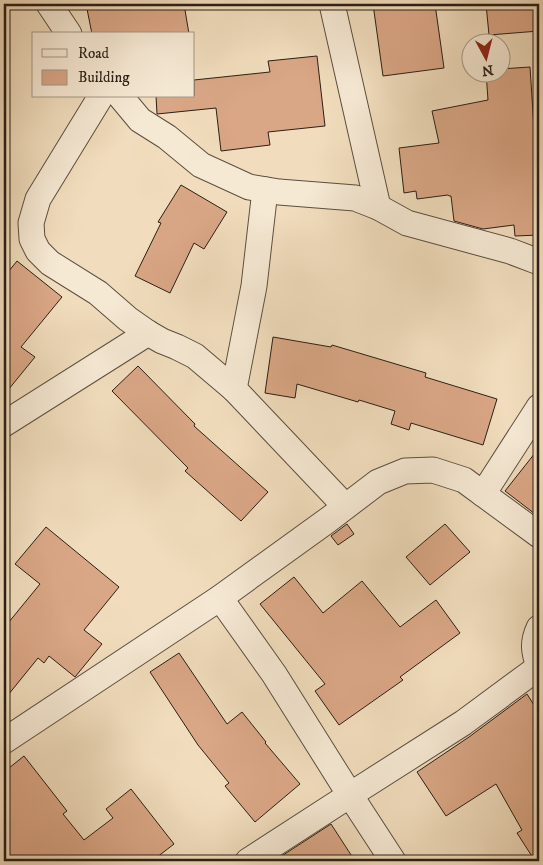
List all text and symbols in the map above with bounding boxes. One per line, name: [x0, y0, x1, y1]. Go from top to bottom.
legend: [32, 32, 195, 98]
north arrow: [460, 32, 510, 82]
text: Road: [78, 44, 110, 63]
text: N: [480, 60, 494, 80]
text: Building: [78, 68, 130, 87]

